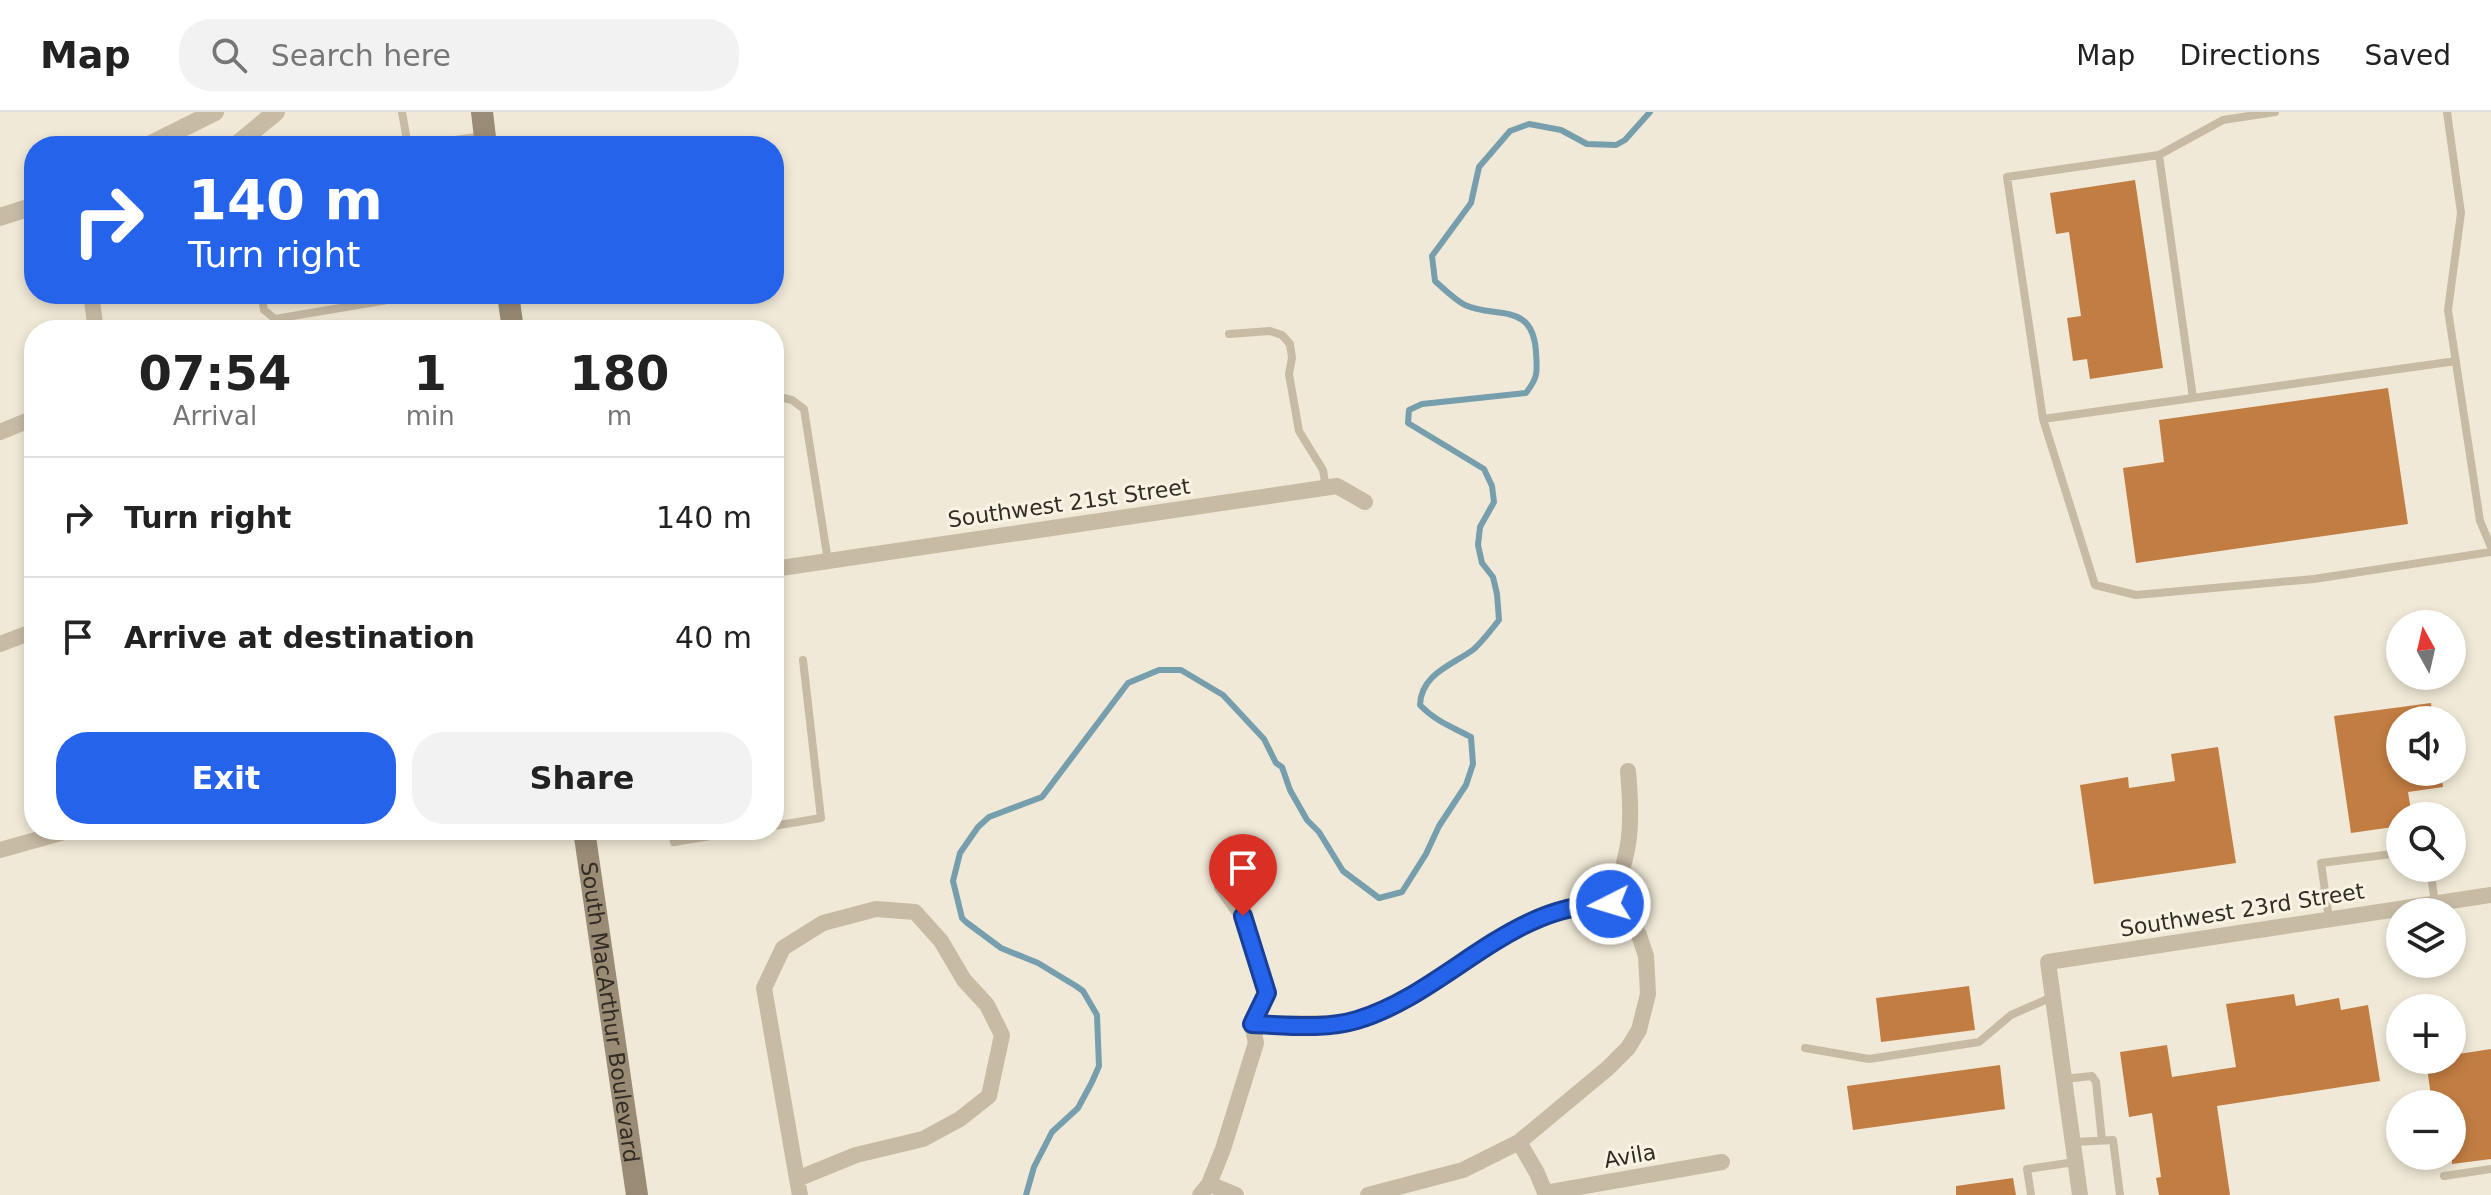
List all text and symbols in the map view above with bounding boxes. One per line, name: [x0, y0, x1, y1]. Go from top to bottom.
search box: [179, 19, 739, 91]
text: Map: [40, 33, 131, 77]
icon: search: [207, 33, 251, 77]
text: Search here: [271, 38, 451, 73]
text: Map: [2076, 39, 2135, 72]
text: Directions: [2179, 39, 2320, 72]
text: Saved: [2364, 39, 2451, 72]
text: 140 m: [188, 167, 383, 232]
icon: right: [56, 168, 160, 272]
text: Turn right: [188, 234, 360, 275]
text: 07:54: [138, 345, 291, 401]
text: 1: [414, 345, 447, 401]
text: 180: [569, 345, 669, 401]
text: Arrival: [173, 401, 257, 431]
text: min: [406, 401, 455, 431]
text: m: [607, 401, 632, 431]
street label: Southwest 21st Street: [946, 474, 1192, 532]
icon: right: [56, 495, 100, 539]
text: Turn right: [124, 500, 291, 535]
text: 140 m: [656, 500, 752, 535]
north arrow: [2386, 610, 2466, 690]
map controls: [2386, 610, 2466, 1170]
icon: arrive: [56, 615, 100, 659]
text: Arrive at destination: [124, 620, 475, 655]
text: 40 m: [675, 620, 752, 655]
button: sound: [2386, 706, 2466, 786]
button: Exit: [56, 732, 396, 824]
button: Share: [412, 732, 752, 824]
button: search: [2386, 802, 2466, 882]
pin: [1209, 834, 1277, 916]
icon: arrive: [1221, 846, 1265, 890]
street label: South MacArthur Boulevard: [576, 860, 645, 1164]
position arrow: [1568, 862, 1652, 946]
street label: Southwest 23rd Street: [2118, 878, 2366, 942]
button: layers: [2386, 898, 2466, 978]
button: +: [2386, 994, 2466, 1074]
button: −: [2386, 1090, 2466, 1170]
street label: Avila: [1602, 1139, 1658, 1173]

